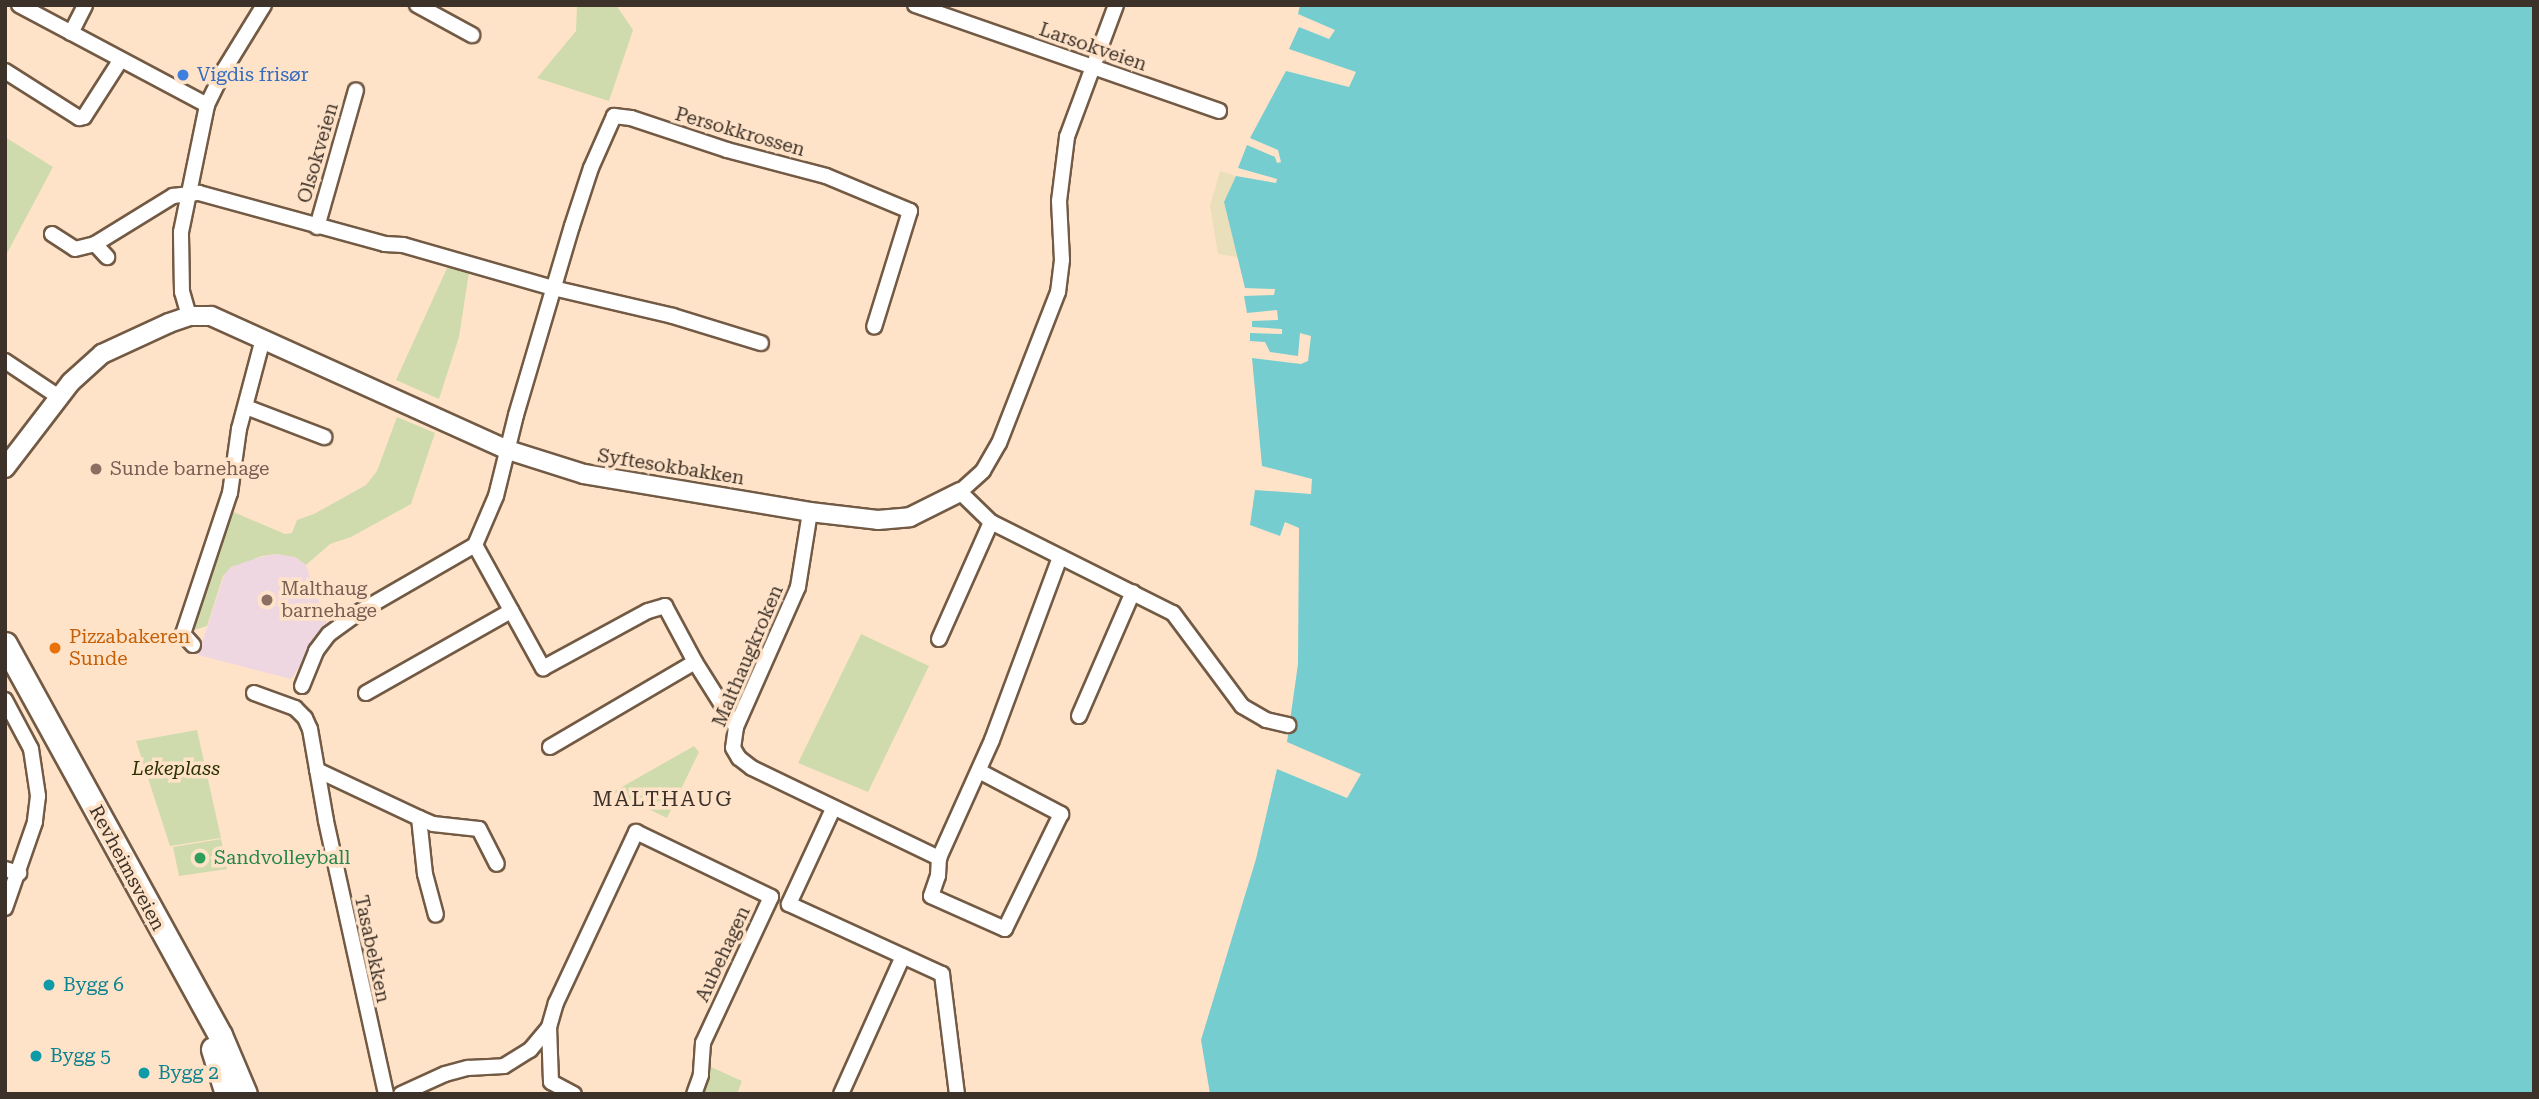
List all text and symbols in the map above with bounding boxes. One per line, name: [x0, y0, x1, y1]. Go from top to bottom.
street label: Larsokveien: [1036, 18, 1150, 76]
place label: Vigdis frisør: [197, 64, 309, 86]
marker: Vigdis frisør: [175, 67, 191, 83]
street label: Olsokveien: [293, 100, 343, 206]
street label: Persokkrossen: [672, 103, 808, 161]
street label: Syftesokbakken: [596, 444, 746, 490]
place label: Sunde barnehage: [110, 458, 269, 480]
marker: Sunde barnehage: [88, 461, 104, 477]
place label: Malthaug barnehage: [281, 578, 377, 622]
street label: Malthaugkroken: [708, 582, 788, 730]
marker: Malthaug barnehage: [259, 592, 275, 608]
place label: Pizzabakeren Sunde: [69, 626, 190, 670]
marker: Pizzabakeren Sunde: [47, 640, 63, 656]
park label: Lekeplass: [132, 758, 220, 780]
district label: MALTHAUG: [594, 786, 732, 812]
street label: Revheimsveien: [84, 801, 170, 935]
place label: Sandvolleyball: [214, 847, 350, 869]
marker: Sandvolleyball: [192, 850, 208, 866]
street label: Tasabekken: [349, 893, 395, 1005]
street label: Aubehagen: [691, 902, 755, 1006]
place label: Bygg 6: [63, 974, 124, 996]
marker: Bygg 6: [41, 977, 57, 993]
place label: Bygg 5: [50, 1045, 111, 1067]
marker: Bygg 5: [28, 1048, 44, 1064]
place label: Bygg 2: [158, 1062, 219, 1084]
marker: Bygg 2: [136, 1065, 152, 1081]

